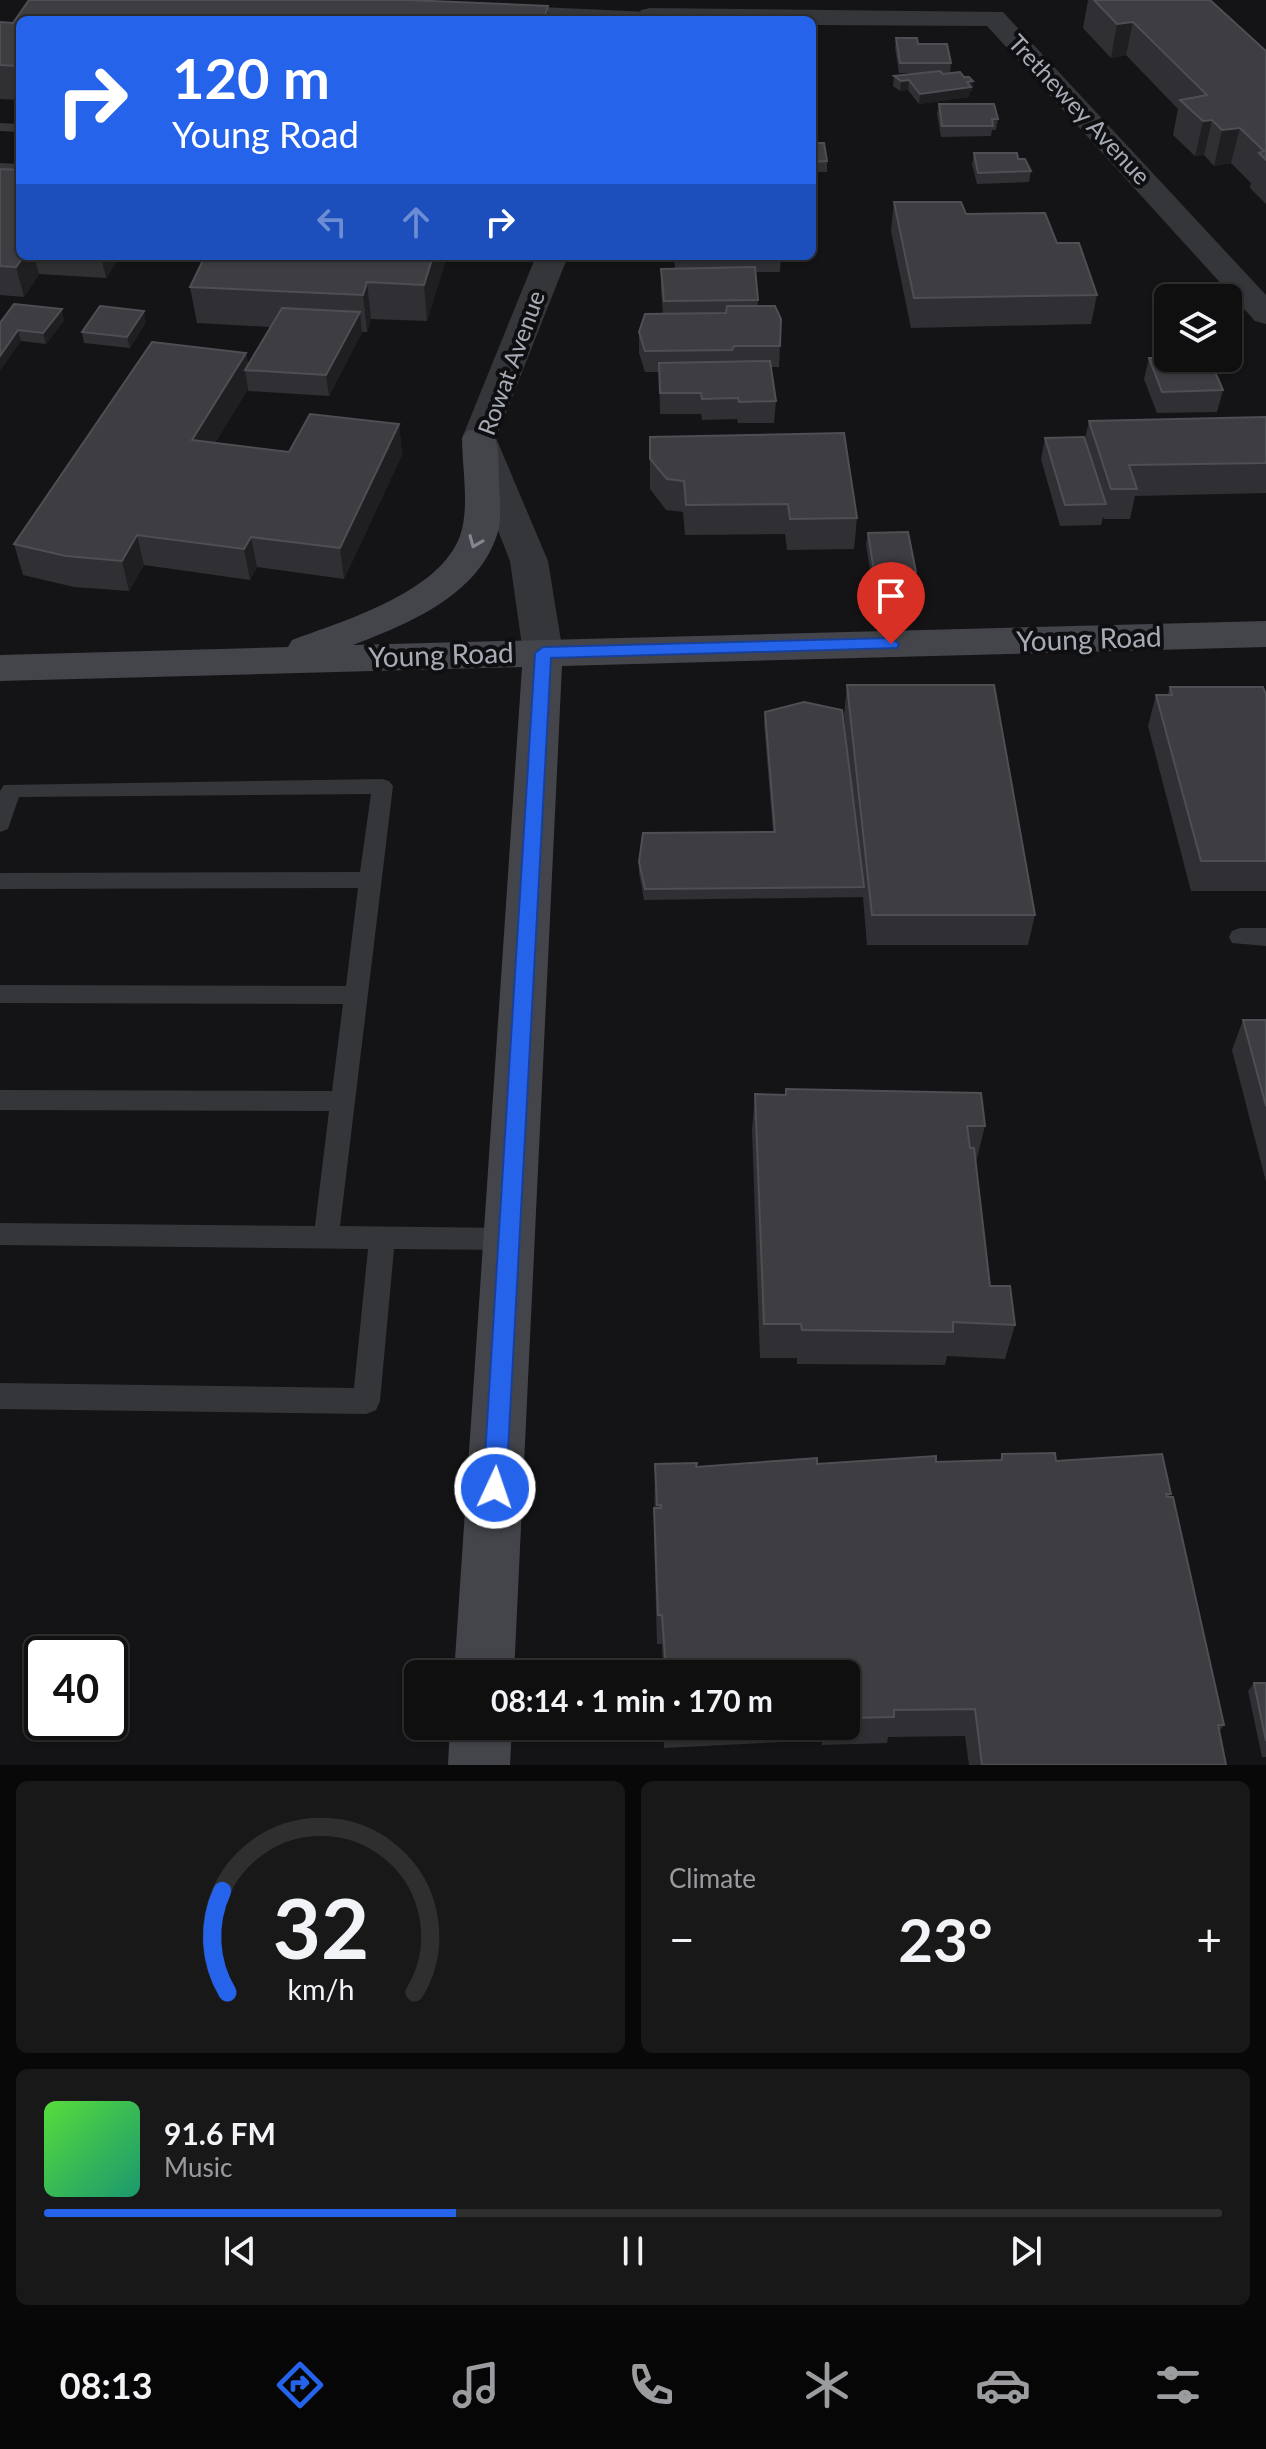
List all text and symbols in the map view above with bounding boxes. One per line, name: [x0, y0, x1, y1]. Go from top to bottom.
street label: Trethewey Avenue: [1003, 28, 1157, 190]
text: 120 m: [172, 44, 330, 111]
icon: right: [40, 48, 144, 152]
text: Young Road: [172, 112, 359, 156]
icon: left: [310, 200, 354, 244]
icon: ahead: [394, 200, 438, 244]
icon: right: [478, 200, 522, 244]
map controls: [1154, 284, 1242, 372]
button: layers: [1154, 284, 1242, 372]
street label: Rowat Avenue: [471, 286, 550, 439]
one-way arrow: [468, 534, 484, 549]
pin: [857, 562, 925, 644]
icon: arrive: [869, 574, 913, 618]
street label: Young Road: [1016, 618, 1162, 658]
street label: Young Road: [368, 634, 514, 674]
position arrow: [453, 1446, 537, 1530]
speed limit sign: 40: [24, 1636, 128, 1740]
text: 08:14 · 1 min · 170 m: [491, 1682, 773, 1718]
text: Climate: [669, 1862, 756, 1894]
text: 32: [272, 1877, 369, 1977]
text: 23°: [898, 1903, 993, 1975]
text: −: [669, 1913, 695, 1965]
text: +: [1196, 1913, 1222, 1965]
text: km/h: [287, 1972, 354, 2006]
text: 91.6 FM: [164, 2115, 276, 2151]
text: Music: [164, 2151, 232, 2183]
icon: previous: [218, 2229, 262, 2273]
icon: pause: [611, 2229, 655, 2273]
icon: next: [1004, 2229, 1048, 2273]
icon: directions: [272, 2357, 328, 2413]
icon: music: [448, 2357, 504, 2413]
icon: phone: [623, 2357, 679, 2413]
icon: climate: [799, 2357, 855, 2413]
icon: car: [975, 2357, 1031, 2413]
icon: filters: [1150, 2357, 1206, 2413]
text: 08:13: [60, 2363, 153, 2407]

